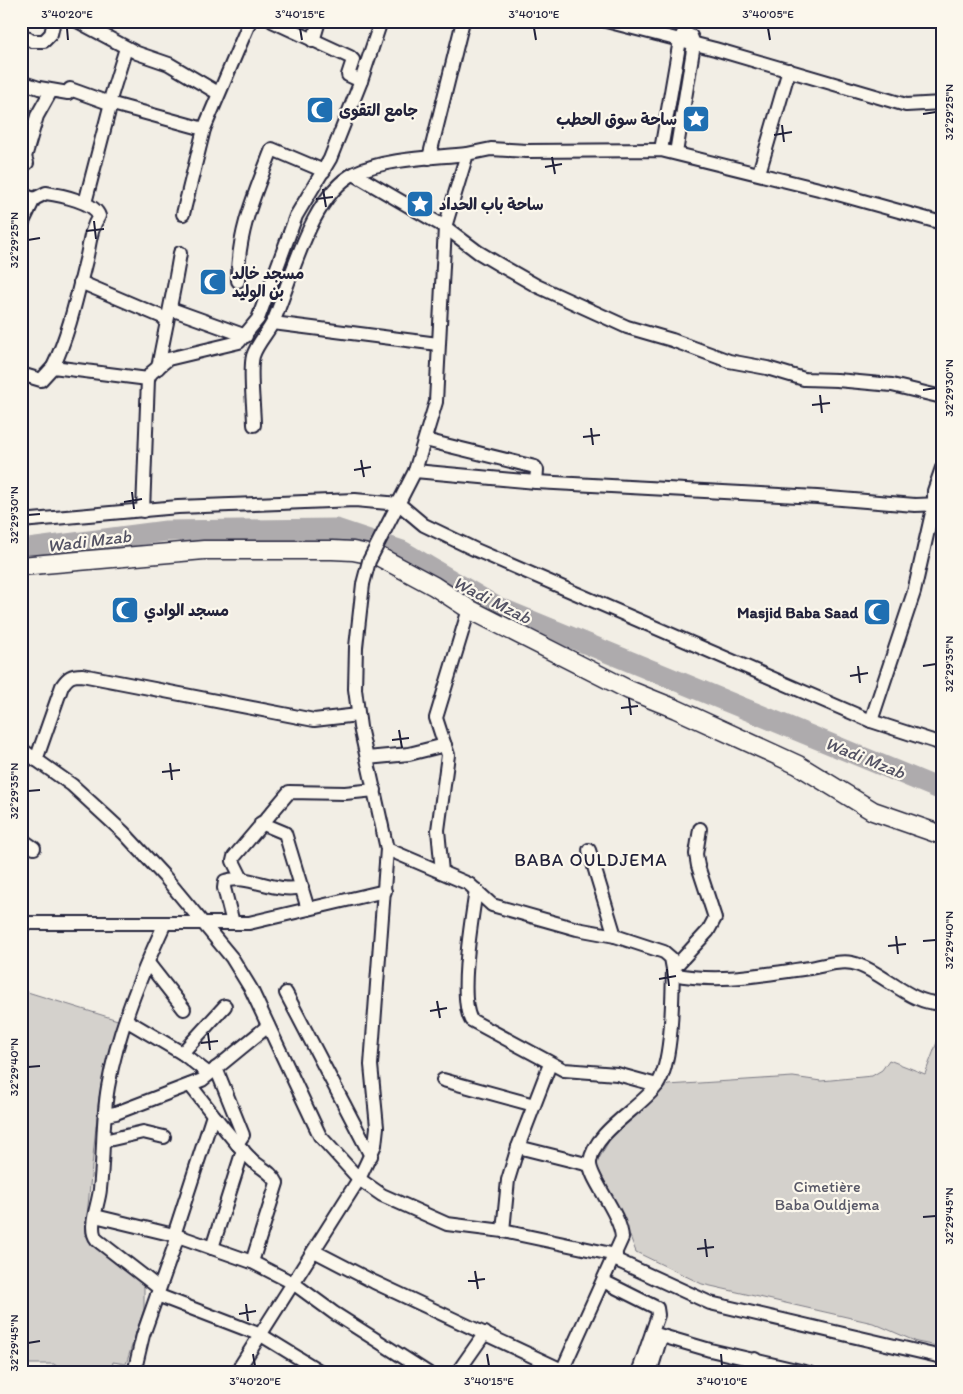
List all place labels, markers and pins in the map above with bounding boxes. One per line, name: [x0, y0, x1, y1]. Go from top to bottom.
mosque icon: جامع التقوى: [305, 95, 335, 125]
place label: جامع التقوى: [339, 101, 418, 122]
place icon: ساحة سوق الحطب: [681, 104, 711, 134]
place label: ساحة سوق الحطب: [556, 110, 677, 130]
place icon: ساحة باب الحداد: [405, 189, 435, 219]
place label: ساحة باب الحداد: [439, 195, 544, 214]
place label: مسجد خالد بن الوليد: [232, 264, 304, 303]
mosque icon: مسجد خالد بن الوليد: [198, 267, 228, 297]
mosque icon: مسجد الوادي: [110, 595, 140, 625]
mosque icon: Masjid Baba Saad: [862, 597, 892, 627]
place label: مسجد الوادي: [144, 601, 229, 623]
place label: Masjid Baba Saad: [737, 603, 858, 623]

